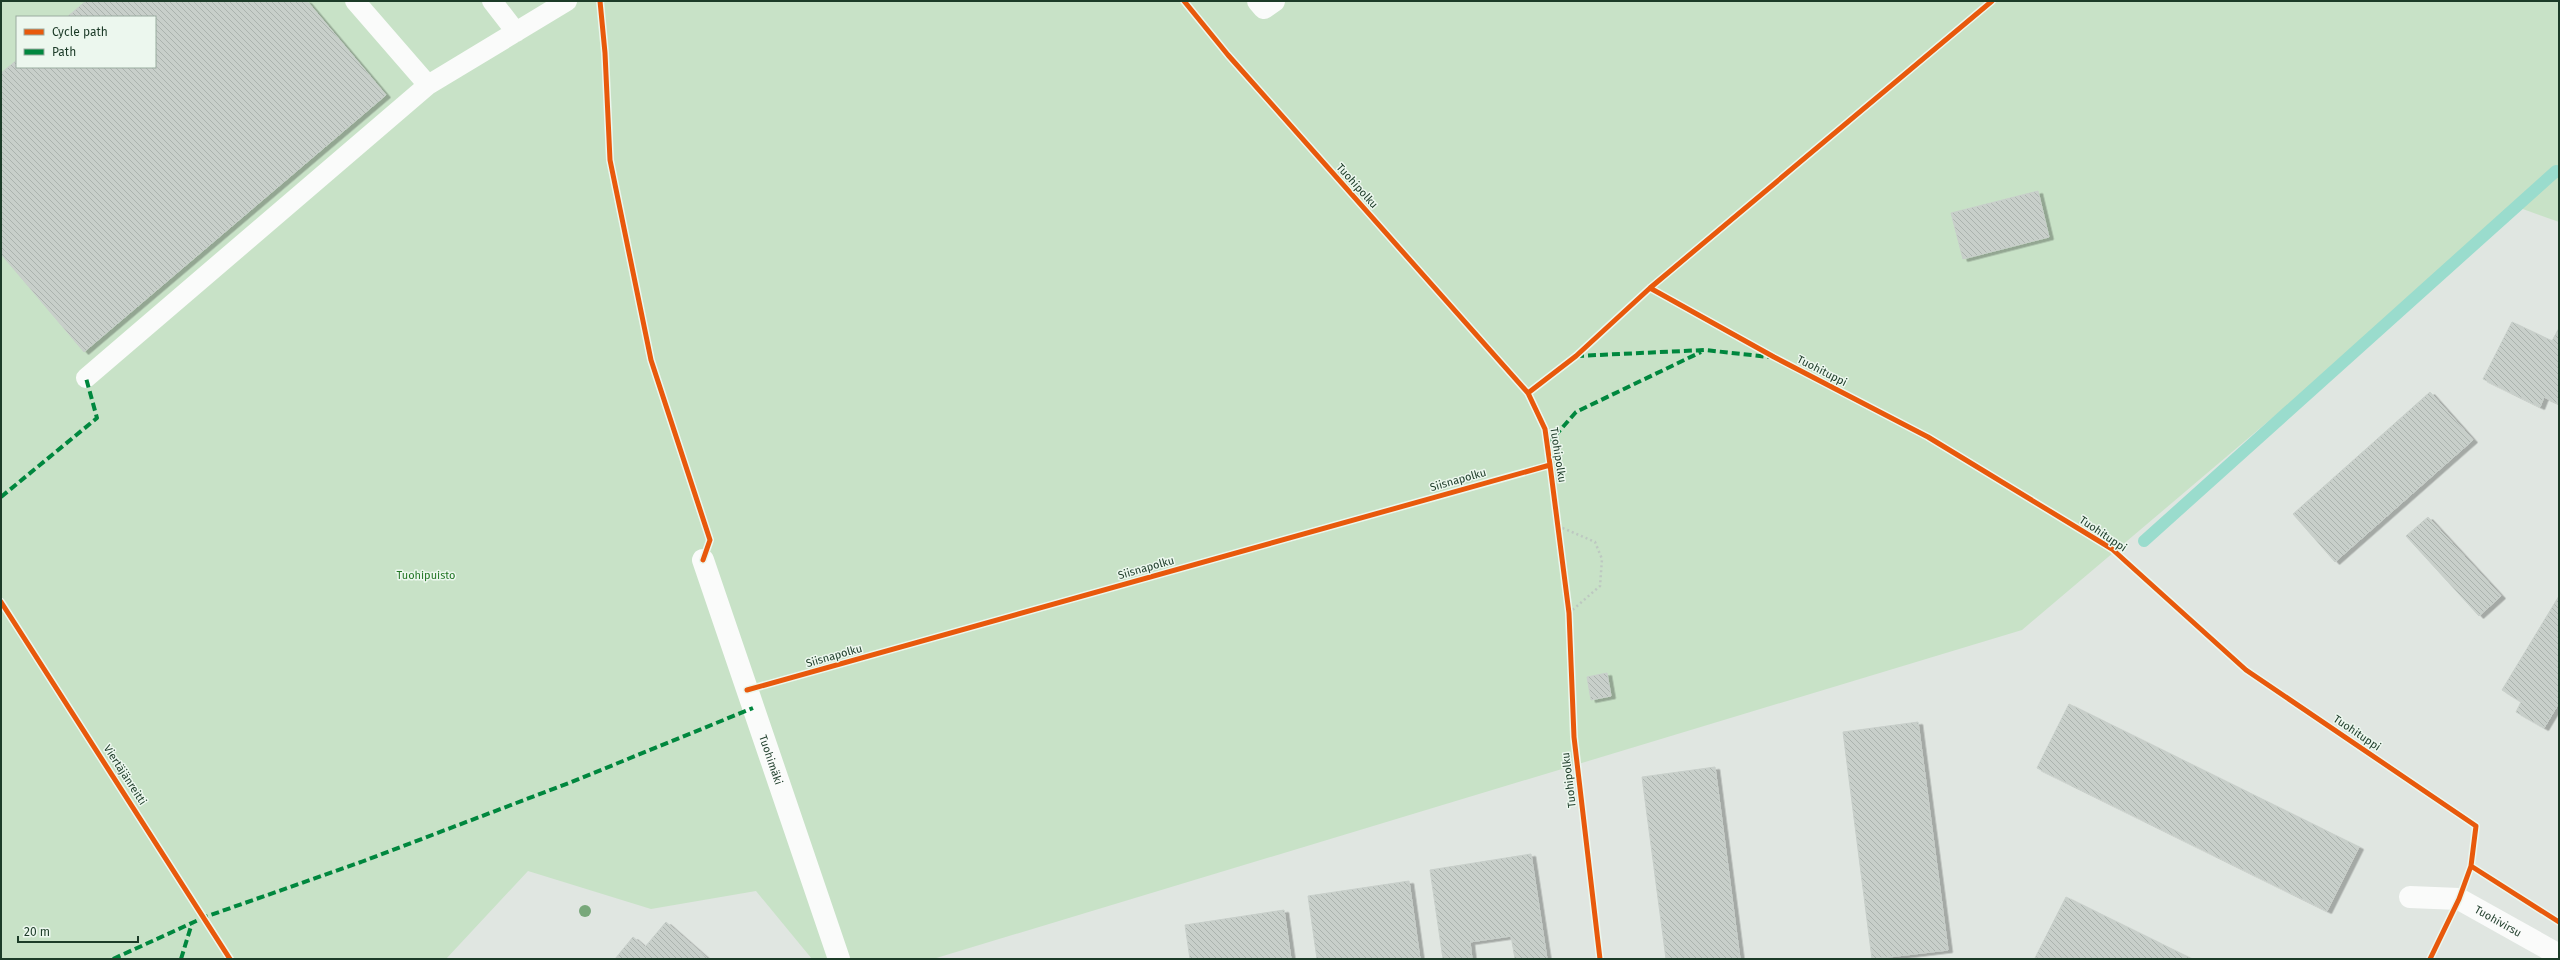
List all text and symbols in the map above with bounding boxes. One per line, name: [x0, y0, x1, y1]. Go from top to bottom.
legend: [16, 16, 156, 68]
text: Cycle path: [52, 25, 108, 39]
text: Path: [52, 45, 76, 59]
street label: Tuohipolku: [1334, 161, 1380, 211]
street label: Tuohituppi: [1795, 353, 1849, 389]
street label: Tuohipolku: [1547, 426, 1569, 484]
street label: Siisnapolku: [1428, 466, 1488, 494]
street label: Tuohituppi: [2077, 513, 2129, 555]
street label: Siisnapolku: [1116, 554, 1176, 582]
park label: Tuohipuisto: [396, 569, 456, 582]
street label: Siisnapolku: [804, 642, 864, 670]
street label: Tuohituppi: [2331, 712, 2383, 754]
street label: Tuohimäki: [757, 733, 786, 786]
street label: Viertäjänreitti: [101, 743, 149, 807]
street label: Tuohipolku: [1559, 752, 1579, 808]
street label: Tuohivirsu: [2472, 903, 2524, 939]
scale bar: [18, 918, 138, 944]
text: 20 m: [24, 925, 50, 939]

